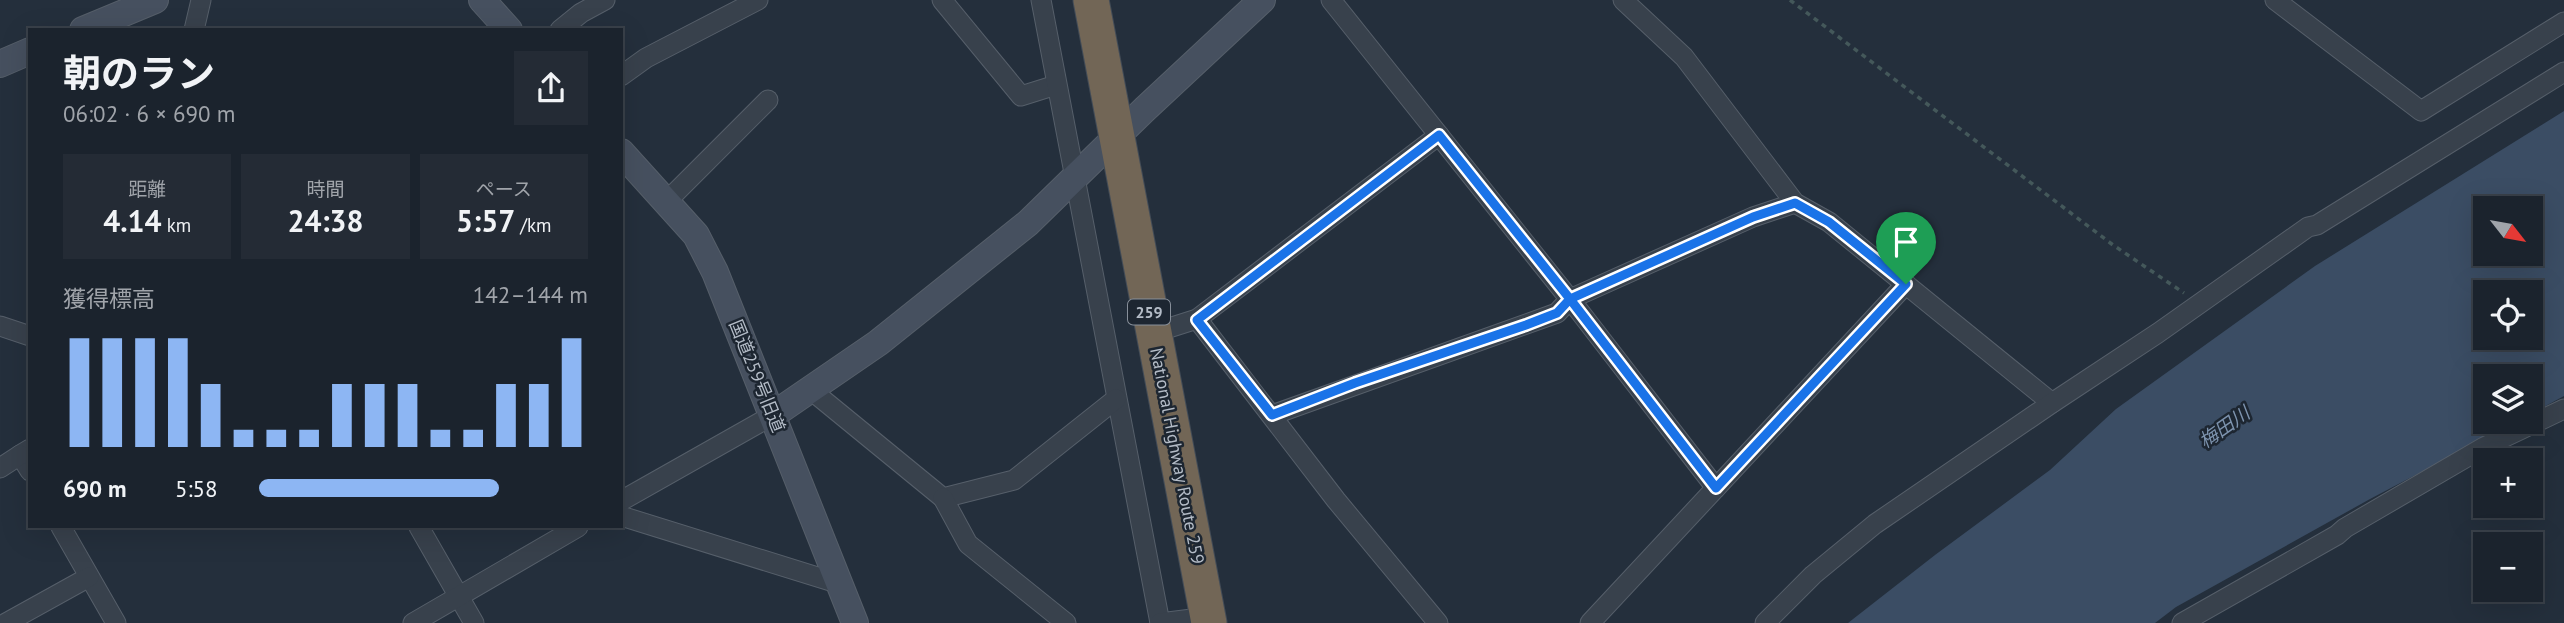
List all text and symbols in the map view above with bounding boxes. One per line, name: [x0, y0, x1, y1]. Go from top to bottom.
text: 朝のラン: [63, 48, 215, 97]
button: share: [514, 51, 588, 125]
text: 06:02 · 6 × 690 m: [63, 99, 235, 128]
text: 距離: [128, 177, 166, 201]
text: 時間: [306, 177, 345, 201]
text: ペース: [476, 177, 532, 201]
north arrow: [2473, 196, 2543, 266]
map controls: [2473, 196, 2543, 602]
text: 4.14: [103, 201, 162, 240]
text: 24:38: [287, 201, 364, 240]
text: 5:57: [456, 201, 515, 240]
pin: [1876, 212, 1936, 284]
text: km: [162, 213, 191, 237]
text: /km: [515, 213, 552, 237]
icon: arrive: [1887, 223, 1925, 261]
text: 142–144 m: [473, 280, 588, 309]
button: locate: [2473, 280, 2543, 350]
text: 獲得標高: [63, 284, 155, 313]
road number: 259: [1128, 300, 1170, 324]
street label: 国道259号旧道: [724, 316, 790, 435]
street label: National Highway Route 259: [1145, 346, 1210, 566]
button: layers: [2473, 364, 2543, 434]
water label: 梅田川: [2194, 400, 2256, 453]
button: +: [2473, 448, 2543, 518]
text: 690 m: [63, 474, 126, 503]
text: 5:58: [175, 474, 218, 503]
button: −: [2473, 532, 2543, 602]

